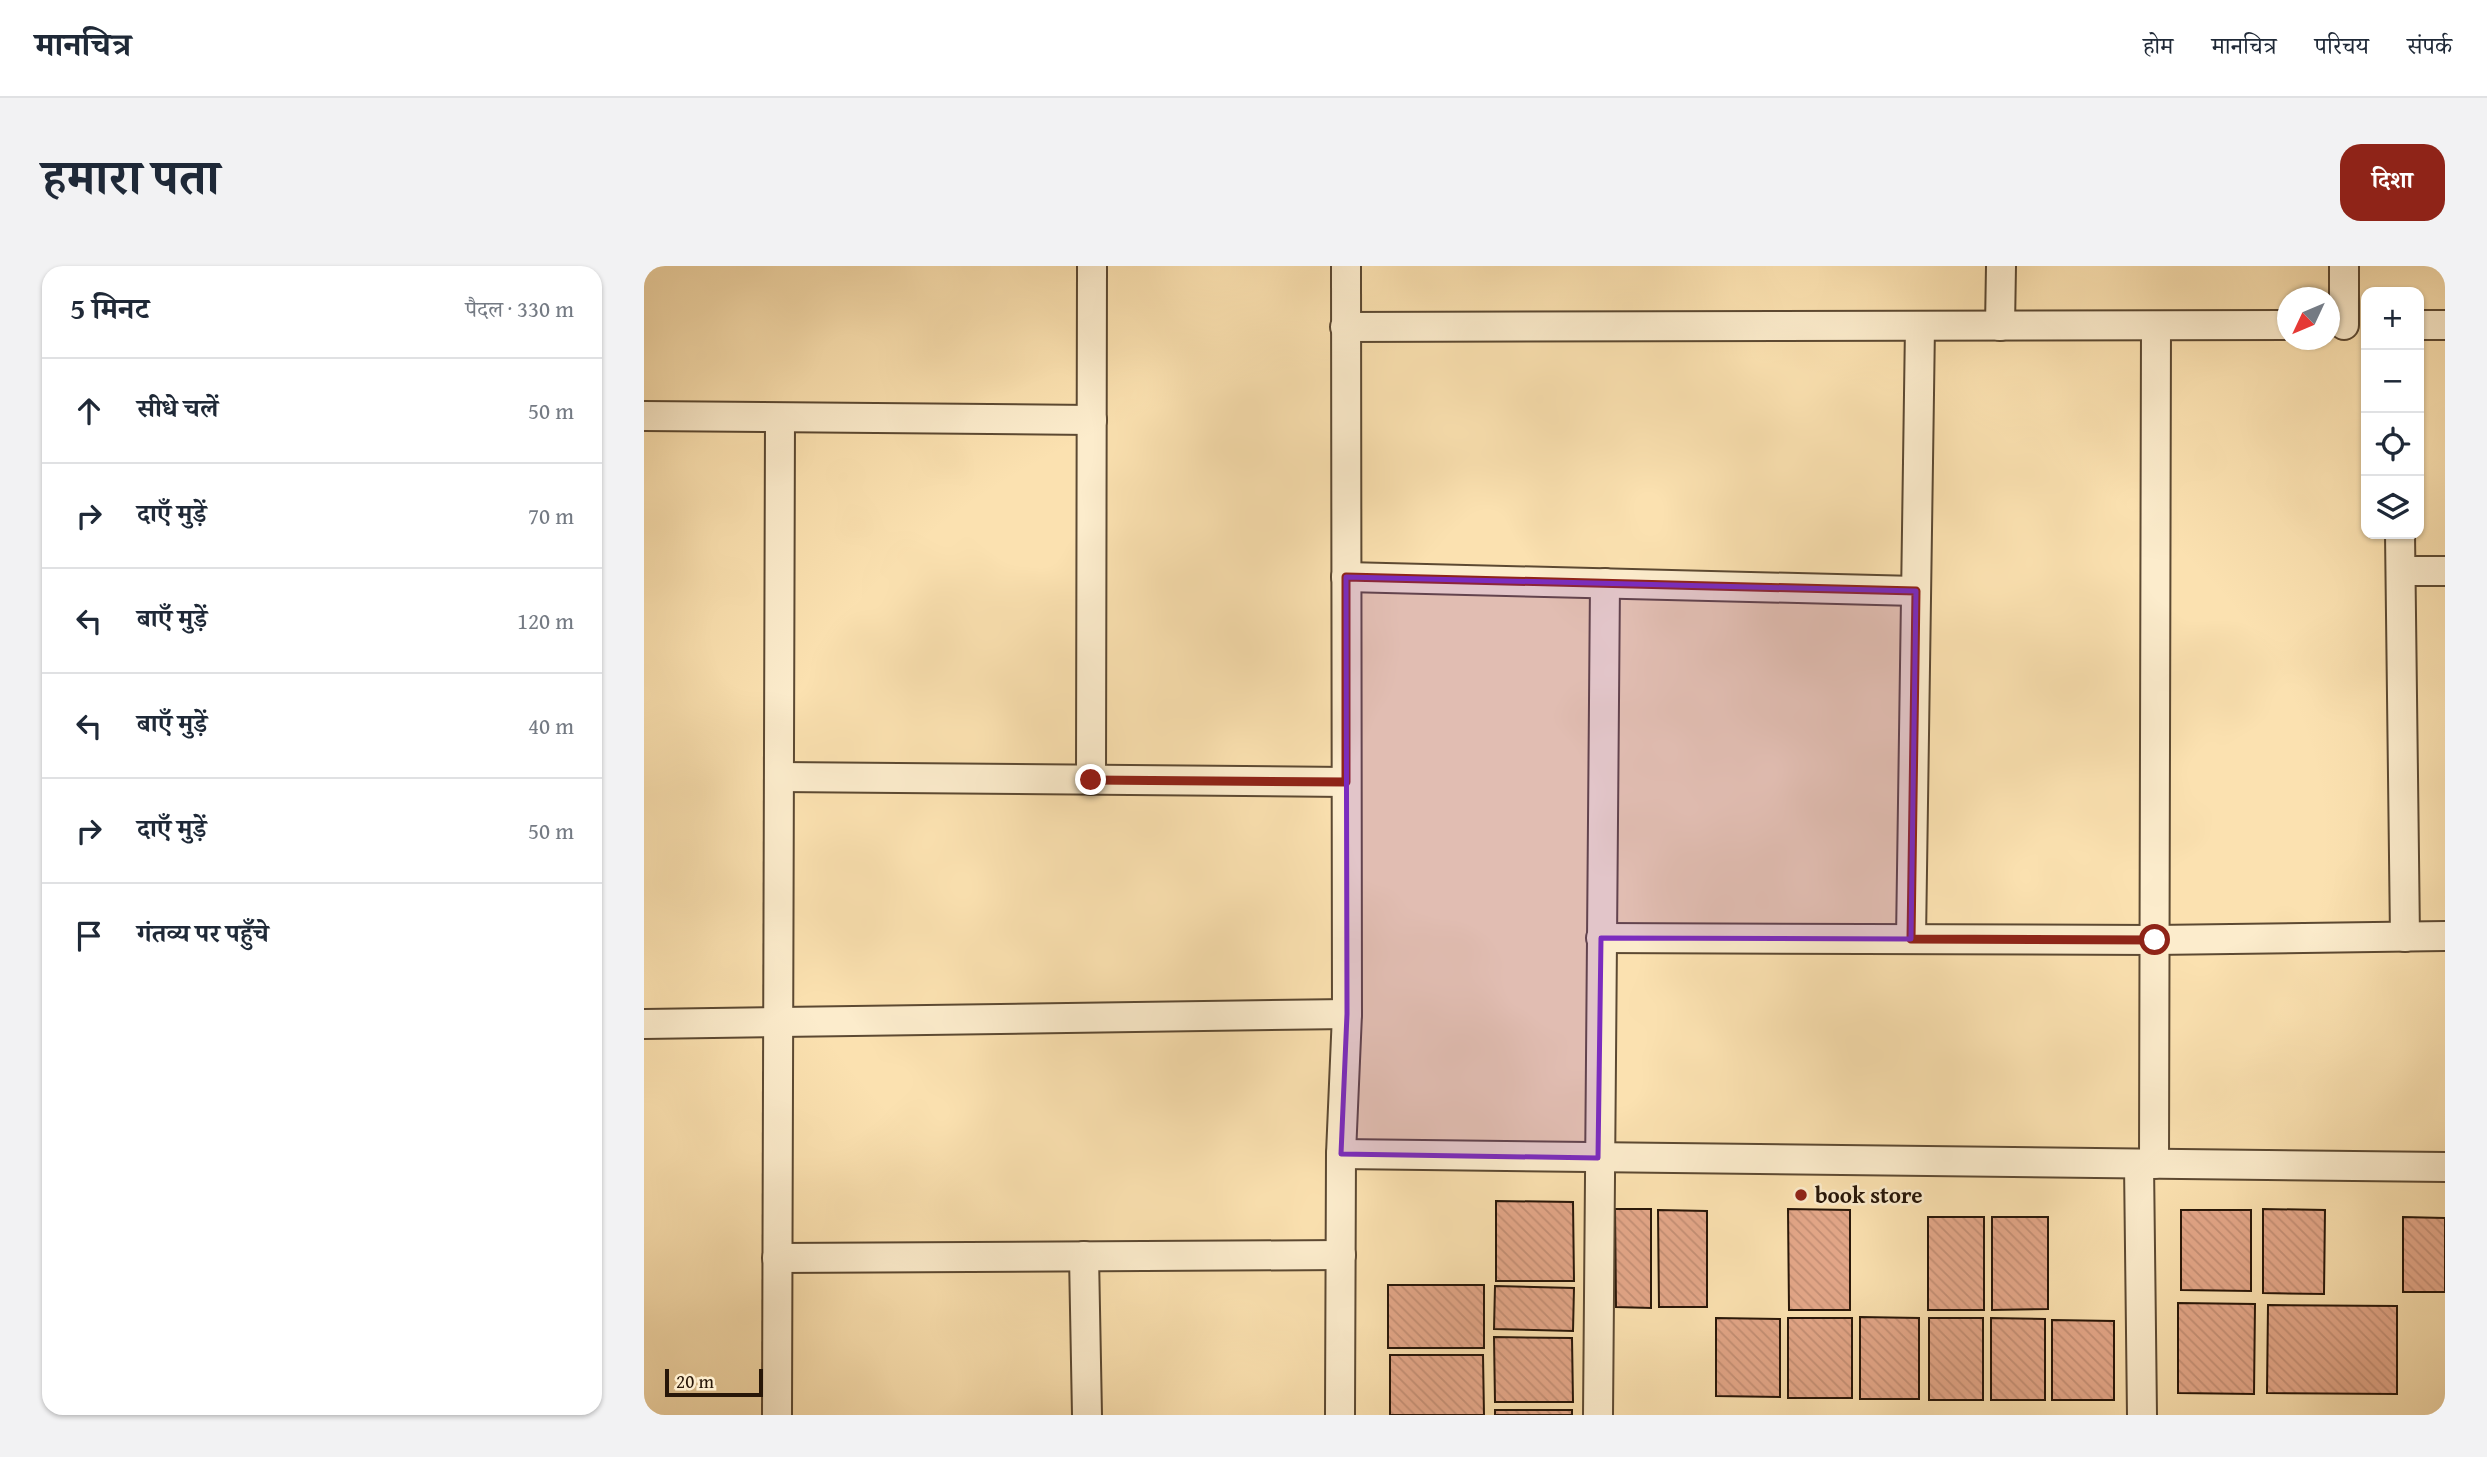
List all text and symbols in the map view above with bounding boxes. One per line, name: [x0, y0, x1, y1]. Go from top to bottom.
text: मानचित्र: [35, 20, 131, 68]
text: होम: [2143, 28, 2173, 63]
text: मानचित्र: [2211, 28, 2277, 63]
text: परिचय: [2315, 28, 2369, 63]
text: संपर्क: [2407, 28, 2452, 63]
text: हमारा पता: [42, 140, 220, 212]
button: दिशा: [2340, 144, 2445, 221]
text: 5 मिनट: [70, 286, 149, 330]
north arrow: [2277, 287, 2340, 350]
map controls: [2361, 287, 2424, 539]
button: +: [2361, 287, 2424, 350]
text: पैदल · 330 m: [465, 292, 574, 325]
button: −: [2361, 350, 2424, 413]
text: सीधे चलें: [137, 388, 218, 427]
icon: ahead: [70, 392, 108, 430]
text: 50 m: [528, 394, 574, 427]
button: locate: [2361, 413, 2424, 476]
button: layers: [2361, 476, 2424, 539]
text: दाएँ मुड़ें: [137, 493, 206, 532]
icon: right: [70, 497, 108, 535]
text: 70 m: [528, 499, 574, 532]
text: बाएँ मुड़ें: [137, 598, 207, 637]
icon: left: [70, 602, 108, 640]
text: 120 m: [517, 604, 574, 637]
text: बाएँ मुड़ें: [137, 703, 207, 742]
icon: left: [70, 707, 108, 745]
text: 40 m: [528, 709, 574, 742]
route end: [1075, 764, 1106, 795]
text: दाएँ मुड़ें: [137, 808, 206, 847]
icon: right: [70, 812, 108, 850]
text: 50 m: [528, 814, 574, 847]
text: गंतव्य पर पहुँचे: [137, 913, 269, 952]
icon: arrive: [70, 917, 108, 955]
route start: [2139, 924, 2170, 955]
place label: book store: [1815, 1178, 1923, 1211]
marker: book store: [1793, 1187, 1809, 1203]
scale bar: [665, 1366, 763, 1398]
text: 20 m: [676, 1367, 714, 1395]

